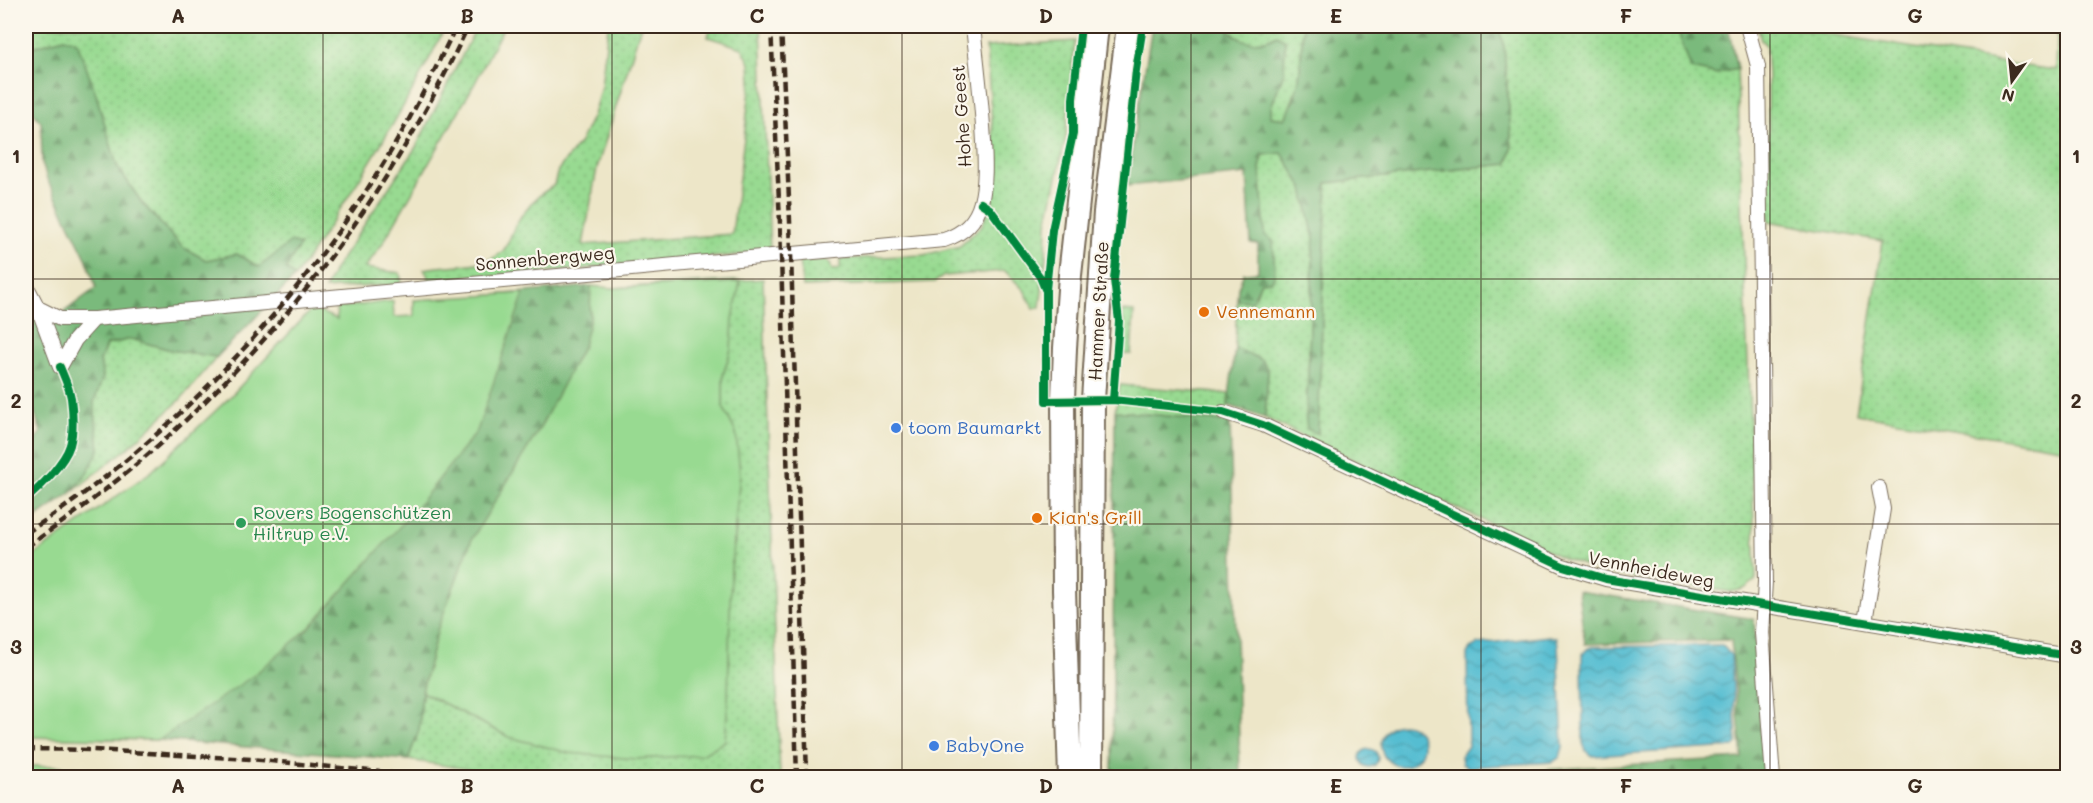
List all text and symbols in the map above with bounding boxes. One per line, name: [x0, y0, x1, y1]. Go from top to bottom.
text: A: [171, 2, 185, 28]
text: B: [460, 2, 474, 28]
text: C: [750, 2, 765, 28]
text: D: [1039, 2, 1053, 28]
text: E: [1330, 2, 1342, 28]
text: F: [1620, 2, 1633, 28]
text: G: [1907, 2, 1923, 28]
north arrow: [1982, 51, 2042, 111]
street label: Hohe Geest: [945, 64, 977, 168]
text: N: [1999, 84, 2017, 108]
text: 1: [12, 142, 20, 168]
text: 1: [2072, 142, 2080, 168]
street label: Sonnenbergweg: [474, 240, 615, 276]
street label: Hammer Straße: [1082, 241, 1114, 381]
place label: Vennemann: [1216, 299, 1315, 323]
marker: Vennemann: [1197, 305, 1211, 319]
text: 2: [10, 387, 22, 413]
text: 2: [2070, 387, 2082, 413]
place label: toom Baumarkt: [908, 415, 1042, 439]
marker: toom Baumarkt: [889, 421, 903, 435]
place label: Rovers Bogenschützen Hiltrup e.V.: [253, 500, 451, 545]
place label: Kian's Grill: [1049, 505, 1142, 529]
marker: Kian's Grill: [1030, 511, 1044, 525]
marker: Rovers Bogenschützen Hiltrup e.V.: [234, 516, 248, 530]
street label: Vennheideweg: [1586, 545, 1716, 593]
text: 3: [10, 633, 22, 659]
text: 3: [2070, 633, 2082, 659]
place label: BabyOne: [946, 733, 1025, 757]
marker: BabyOne: [927, 739, 941, 753]
text: A: [171, 772, 185, 798]
text: B: [460, 772, 474, 798]
text: C: [750, 772, 765, 798]
text: D: [1039, 772, 1053, 798]
text: E: [1330, 772, 1342, 798]
text: F: [1620, 772, 1633, 798]
text: G: [1907, 772, 1923, 798]

